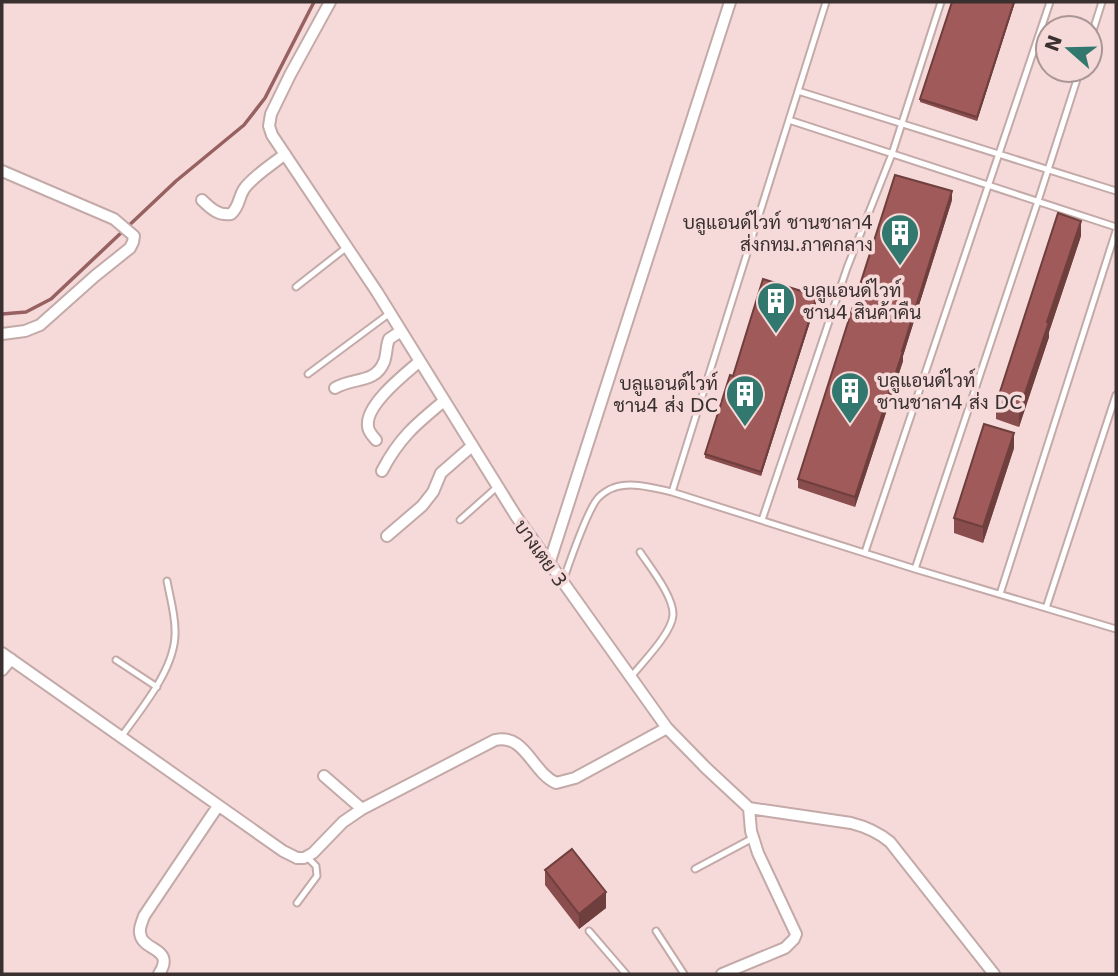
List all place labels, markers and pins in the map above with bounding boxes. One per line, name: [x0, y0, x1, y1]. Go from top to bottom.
place label: บลูแอนด์ไวท์ ชานชาลา4 ส่งกทม.ภาคกลาง: [683, 210, 873, 255]
building icon: บลูแอนด์ไวท์ ชานชาลา4 ส่งกทม.ภาคกลาง: [879, 212, 921, 267]
place label: บลูแอนด์ไวท์ ชาน4 สินค้าคืน: [803, 278, 921, 323]
building icon: บลูแอนด์ไวท์ ชาน4 สินค้าคืน: [755, 280, 797, 335]
place label: บลูแอนด์ไวท์ ชานชาลา4 ส่ง DC: [877, 368, 1023, 413]
building icon: บลูแอนด์ไวท์ ชานชาลา4 ส่ง DC: [829, 370, 871, 425]
place label: บลูแอนด์ไวท์ ชาน4 ส่ง DC: [613, 371, 718, 416]
building icon: บลูแอนด์ไวท์ ชาน4 ส่ง DC: [724, 373, 766, 428]

